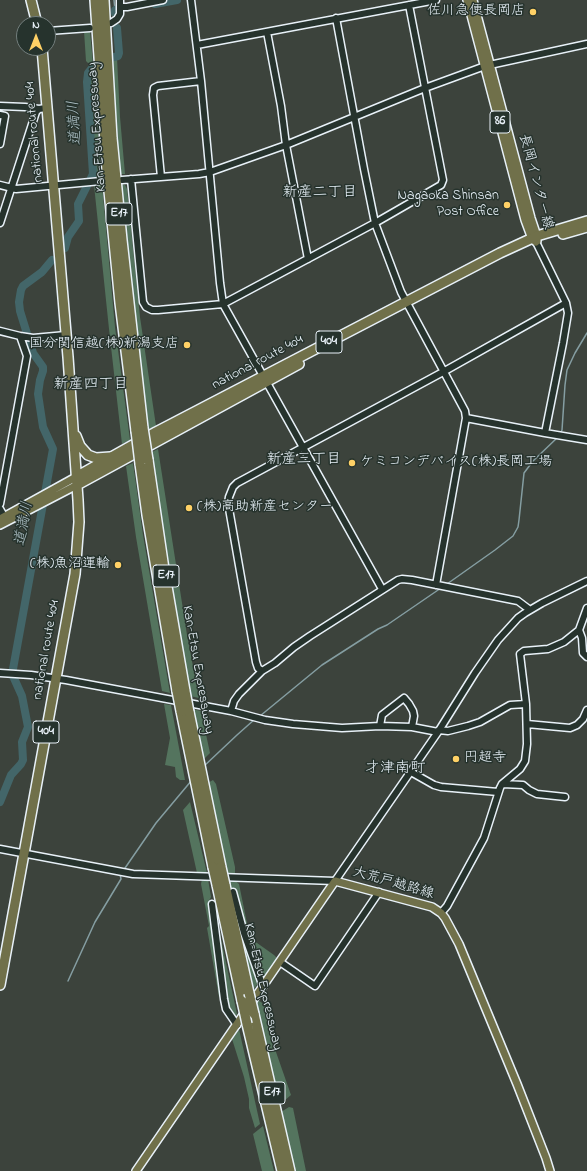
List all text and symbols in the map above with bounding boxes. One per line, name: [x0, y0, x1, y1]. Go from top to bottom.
place label: 佐川急便長岡店: [427, 4, 525, 20]
marker: 佐川急便長岡店: [528, 7, 538, 17]
north arrow: [16, 16, 56, 56]
text: N: [32, 17, 40, 33]
street label: Kan-Etsu Expressway: [85, 62, 111, 192]
street label: national route 404: [22, 81, 48, 183]
water label: 道満川: [65, 100, 87, 146]
road number: 86: [490, 111, 510, 133]
street label: 長岡インター線: [514, 132, 556, 232]
district label: 新産二丁目: [283, 185, 357, 203]
place label: Nagaoka Shinsan Post Office: [397, 189, 499, 222]
marker: Nagaoka Shinsan Post Office: [502, 200, 512, 210]
road number: E17: [106, 203, 132, 225]
road number: 404: [316, 331, 342, 353]
street label: national route 404: [210, 332, 306, 394]
place label: 国分関信越(株)新潟支店: [29, 337, 179, 353]
marker: 国分関信越(株)新潟支店: [182, 340, 192, 350]
district label: 新産四丁目: [54, 377, 128, 395]
district label: 新産三丁目: [267, 452, 341, 470]
place label: ケミコンデバイス(株)長岡工場: [360, 455, 552, 471]
marker: ケミコンデバイス(株)長岡工場: [347, 458, 357, 468]
water label: 道満川: [12, 500, 38, 548]
place label: (株)高助新産センター: [197, 500, 333, 516]
marker: (株)高助新産センター: [184, 503, 194, 513]
place label: (株)魚沼運輸: [30, 557, 110, 573]
marker: (株)魚沼運輸: [113, 560, 123, 570]
road number: E17: [153, 565, 179, 587]
street label: national route 404: [30, 599, 64, 701]
street label: Kan-Etsu Expressway: [177, 605, 217, 735]
road number: 404: [33, 721, 59, 743]
place label: 円超寺: [464, 751, 506, 767]
marker: 円超寺: [451, 754, 461, 764]
district label: 才津南町: [365, 761, 425, 779]
street label: 大荒戸越路線: [350, 864, 436, 904]
street label: Kan-Etsu Expressway: [239, 922, 285, 1052]
road number: E17: [259, 1082, 285, 1104]

